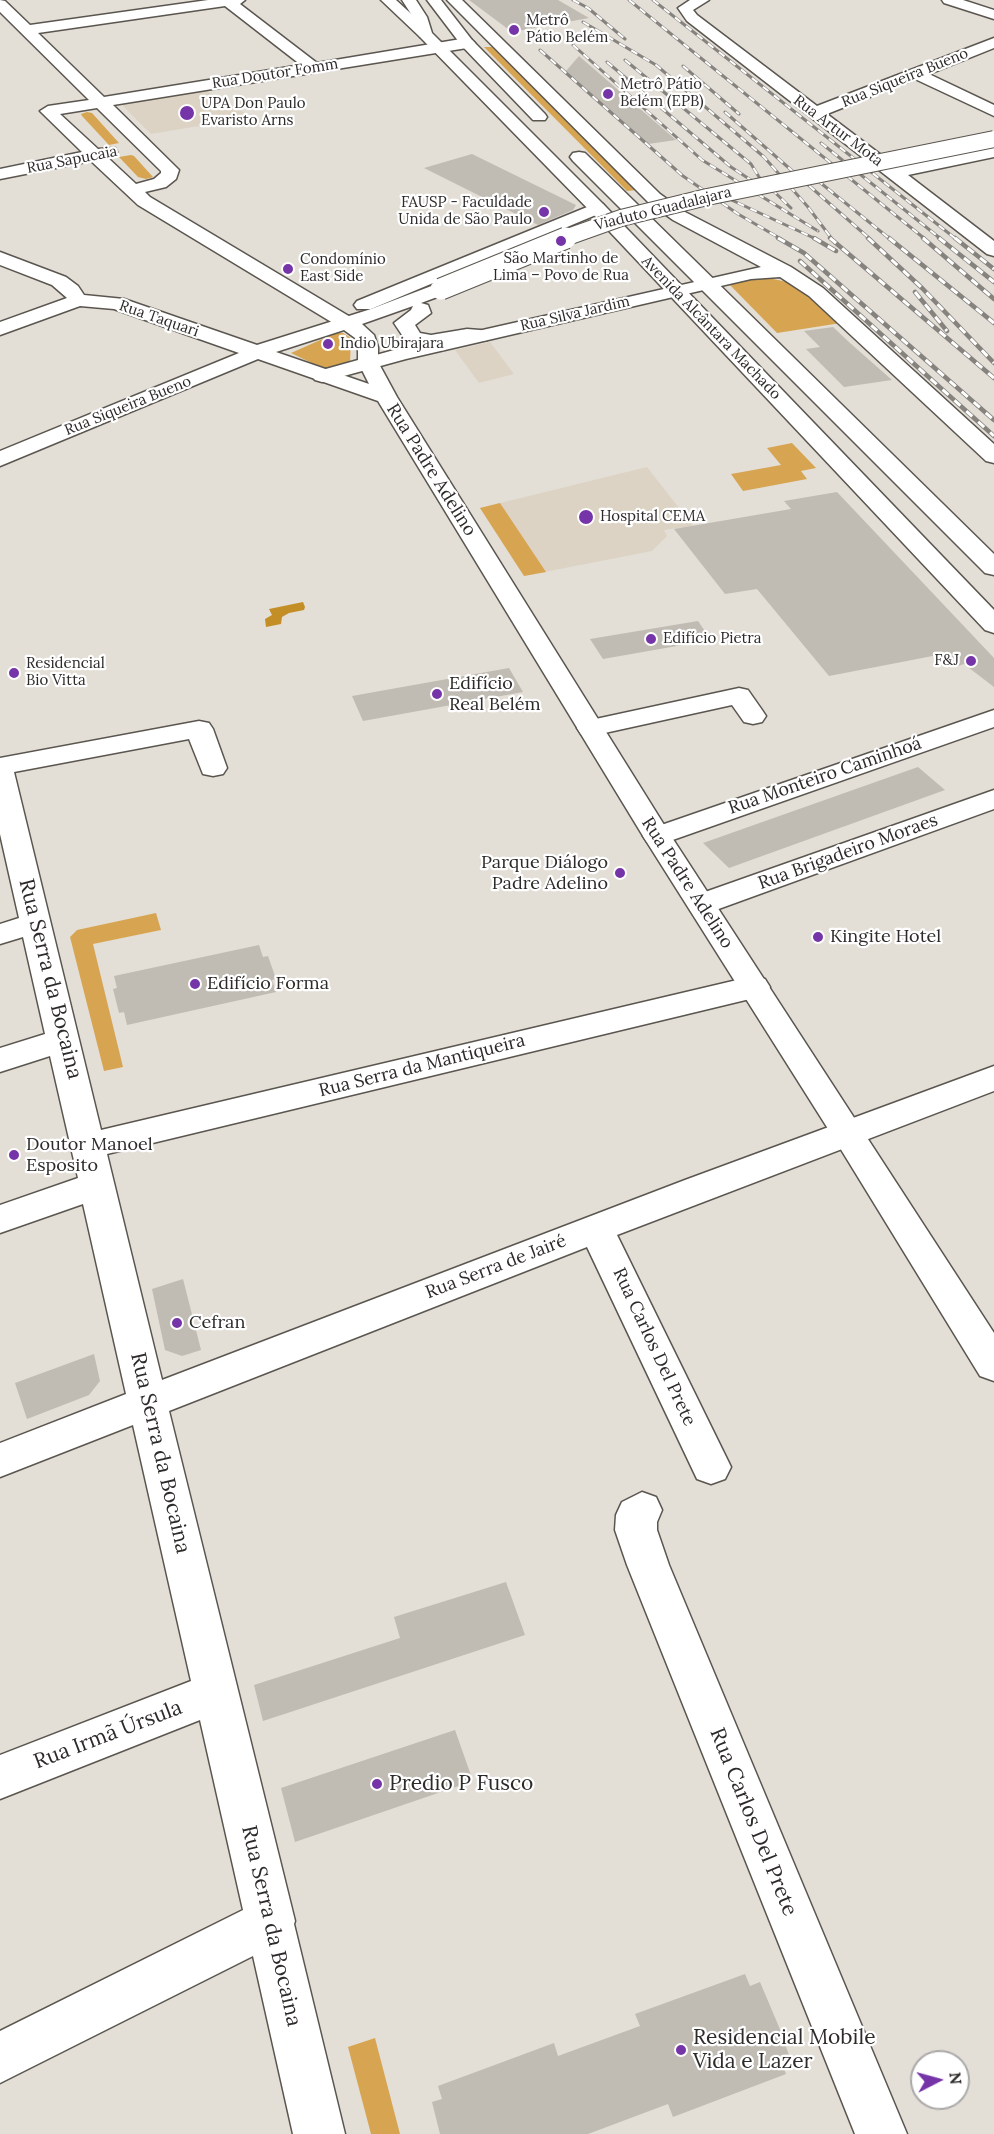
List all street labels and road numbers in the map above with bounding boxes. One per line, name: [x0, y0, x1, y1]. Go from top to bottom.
street label: Rua Siqueira Bueno: [839, 44, 971, 112]
street label: Rua Doutor Fomm: [211, 55, 339, 93]
street label: Rua Artur Mota: [790, 92, 886, 170]
street label: Rua Sapucaia: [25, 142, 119, 178]
street label: Viaduto Guadalajara: [593, 183, 733, 235]
street label: Avenida Alcântara Machado: [638, 253, 784, 403]
street label: Rua Silva Jardim: [518, 293, 632, 335]
street label: Rua Taquari: [117, 297, 201, 341]
street label: Rua Siqueira Bueno: [62, 372, 194, 440]
street label: Rua Padre Adelino: [381, 400, 481, 540]
street label: Rua Monteiro Caminhoá: [726, 733, 924, 819]
street label: Rua Brigadeiro Moraes: [755, 809, 941, 895]
street label: Rua Padre Adelino: [636, 813, 738, 953]
street label: Rua Serra da Bocaina: [13, 876, 87, 1082]
street label: Rua Serra da Mantiqueira: [317, 1030, 527, 1102]
street label: Rua Serra de Jairé: [423, 1230, 569, 1304]
street label: Rua Carlos Del Prete: [608, 1265, 700, 1429]
street label: Rua Serra da Bocaina: [125, 1350, 195, 1556]
street label: Rua Irmã Úrsula: [30, 1695, 186, 1775]
street label: Rua Carlos Del Prete: [704, 1724, 802, 1920]
street label: Rua Serra da Bocaina: [236, 1823, 306, 2029]

